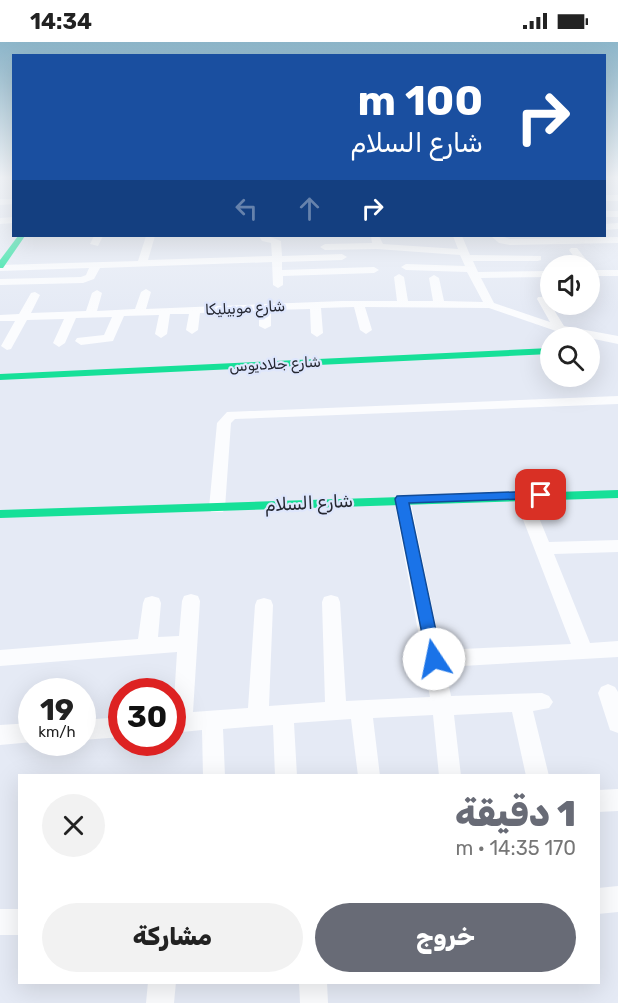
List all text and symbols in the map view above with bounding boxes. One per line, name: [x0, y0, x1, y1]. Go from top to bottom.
text: 14:34: [30, 8, 92, 35]
text: 100 m: [358, 76, 483, 126]
icon: right: [504, 78, 582, 156]
text: شارع السلام: [350, 127, 483, 159]
icon: left: [230, 192, 263, 225]
icon: ahead: [293, 192, 326, 225]
icon: right: [356, 192, 389, 225]
map controls: [540, 255, 600, 387]
button: sound: [540, 255, 600, 315]
street label: شارع موبيليكا: [204, 297, 286, 321]
button: search: [540, 327, 600, 387]
street label: شارع جلاديوس: [229, 353, 321, 377]
pin: [515, 469, 566, 520]
icon: arrive: [524, 478, 557, 511]
street label: شارع السلام: [264, 490, 354, 517]
position arrow: [402, 627, 466, 691]
speed limit sign: 30: [108, 678, 186, 756]
text: 19: [40, 692, 74, 728]
text: km/h: [38, 723, 76, 741]
text: 1 دقيقة: [455, 792, 576, 835]
button: close: [42, 794, 105, 857]
text: 170 m · 14:35: [455, 836, 576, 860]
button: مشاركة: [42, 903, 303, 972]
button: خروج: [315, 903, 576, 972]

